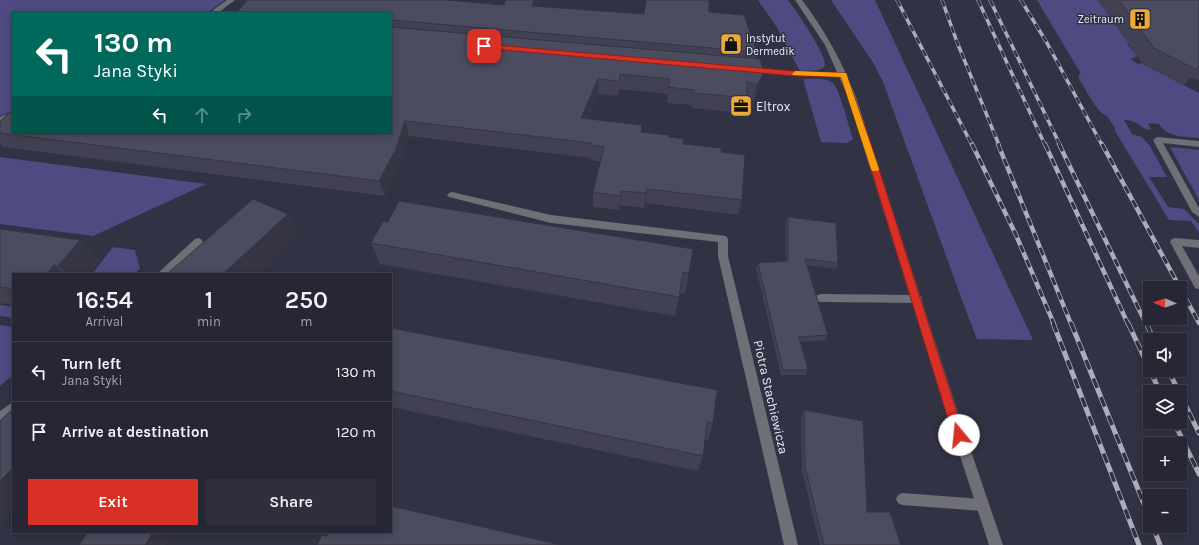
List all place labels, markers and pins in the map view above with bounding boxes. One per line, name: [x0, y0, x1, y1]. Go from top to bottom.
building icon: Zeitraum: [1127, 6, 1153, 32]
place label: Zeitraum: [1077, 13, 1124, 26]
pin: [467, 29, 501, 63]
shop icon: Instytut Dermedik: [718, 31, 744, 57]
place label: Instytut Dermedik: [746, 32, 795, 58]
office icon: Eltrox: [728, 93, 754, 119]
place label: Eltrox: [756, 99, 791, 114]

